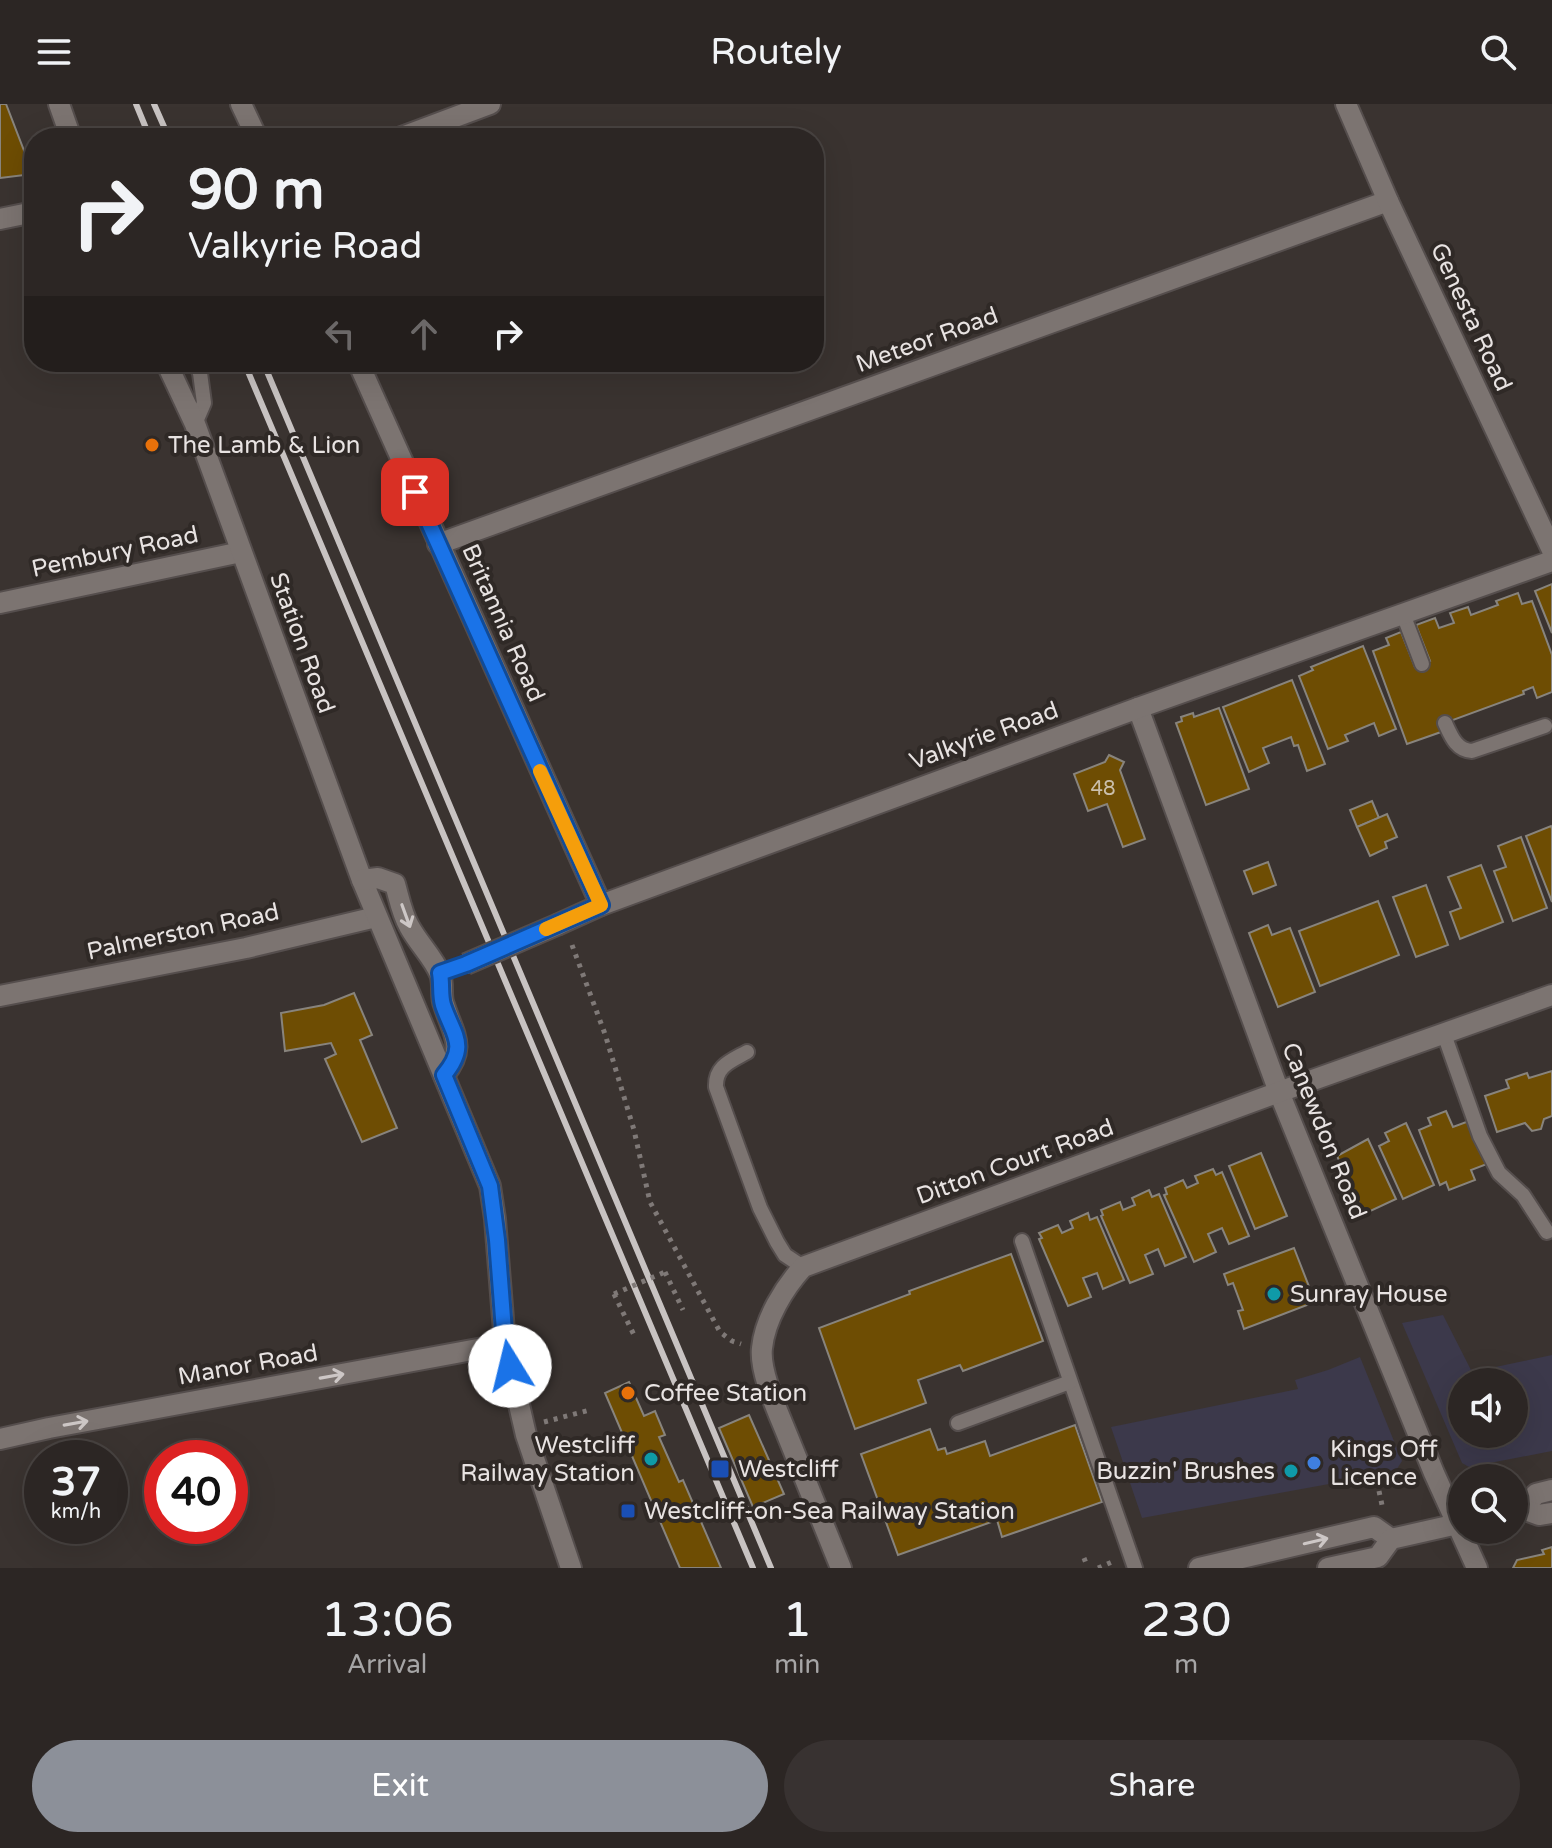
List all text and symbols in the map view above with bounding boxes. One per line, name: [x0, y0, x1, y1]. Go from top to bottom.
icon: menu: [32, 30, 76, 74]
icon: search: [1476, 30, 1520, 74]
text: Routely: [710, 31, 842, 74]
text: 90 m: [188, 157, 324, 224]
icon: right: [56, 160, 160, 264]
text: Valkyrie Road: [188, 225, 422, 268]
street label: Genesta Road: [1424, 238, 1518, 396]
street label: Meteor Road: [852, 301, 1002, 379]
icon: left: [318, 312, 362, 356]
icon: ahead: [402, 312, 446, 356]
icon: right: [486, 312, 530, 356]
place label: The Lamb & Lion: [168, 431, 360, 460]
marker: The Lamb & Lion: [143, 436, 161, 454]
pin: [381, 458, 449, 526]
icon: arrive: [393, 470, 437, 514]
street label: Pembury Road: [29, 520, 201, 584]
street label: Britannia Road: [455, 540, 551, 706]
street label: Station Road: [263, 569, 341, 717]
street label: Valkyrie Road: [906, 696, 1062, 776]
house number: 48: [1090, 777, 1116, 801]
street label: Palmerston Road: [84, 897, 282, 967]
one-way arrow: [399, 903, 414, 928]
street label: Canewdon Road: [1275, 1038, 1373, 1224]
street label: Ditton Court Road: [912, 1113, 1118, 1211]
place label: Sunray House: [1290, 1280, 1448, 1309]
marker: Sunray House: [1265, 1285, 1283, 1303]
position arrow: [468, 1324, 552, 1408]
street label: Manor Road: [176, 1338, 320, 1392]
one-way arrow: [319, 1367, 344, 1382]
map controls: [1448, 1368, 1528, 1544]
button: sound: [1448, 1368, 1528, 1448]
place label: Coffee Station: [644, 1379, 807, 1408]
marker: Coffee Station: [619, 1384, 637, 1402]
one-way arrow: [63, 1414, 88, 1429]
place label: Westcliff Railway Station: [460, 1431, 635, 1488]
place label: Kings Off Licence: [1330, 1435, 1438, 1492]
speed limit sign: 40: [144, 1440, 248, 1544]
marker: Westcliff Railway Station: [642, 1450, 660, 1468]
marker: Kings Off Licence: [1305, 1454, 1323, 1472]
place label: Westcliff: [738, 1455, 839, 1484]
place label: Buzzin' Brushes: [1096, 1457, 1275, 1486]
text: 37: [51, 1458, 101, 1506]
marker: Westcliff: [709, 1458, 731, 1480]
marker: Buzzin' Brushes: [1282, 1462, 1300, 1480]
button: search: [1448, 1464, 1528, 1544]
place label: Westcliff-on-Sea Railway Station: [644, 1497, 1015, 1526]
text: km/h: [51, 1500, 101, 1524]
marker: Westcliff-on-Sea Railway Station: [619, 1502, 637, 1520]
one-way arrow: [1303, 1532, 1329, 1547]
text: 13:06: [321, 1592, 454, 1650]
text: 1: [782, 1592, 812, 1650]
text: 230: [1141, 1592, 1231, 1650]
text: Arrival: [347, 1649, 427, 1680]
text: min: [774, 1649, 820, 1680]
text: m: [1174, 1649, 1198, 1680]
button: Exit: [32, 1740, 768, 1832]
button: Share: [784, 1740, 1520, 1832]

